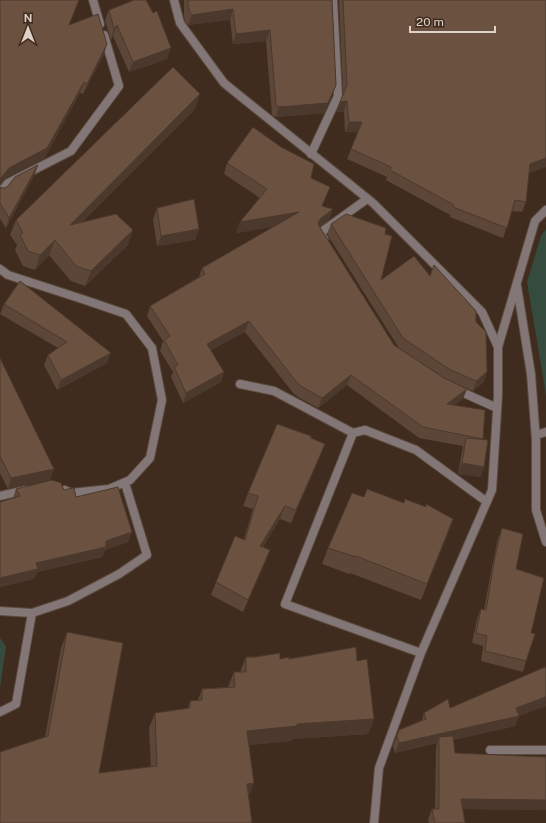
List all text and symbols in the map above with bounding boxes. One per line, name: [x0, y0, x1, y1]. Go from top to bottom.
north arrow: [8, 8, 48, 48]
scale bar: [410, 8, 495, 34]
text: N: [24, 12, 32, 24]
text: 20 m: [416, 15, 444, 29]

